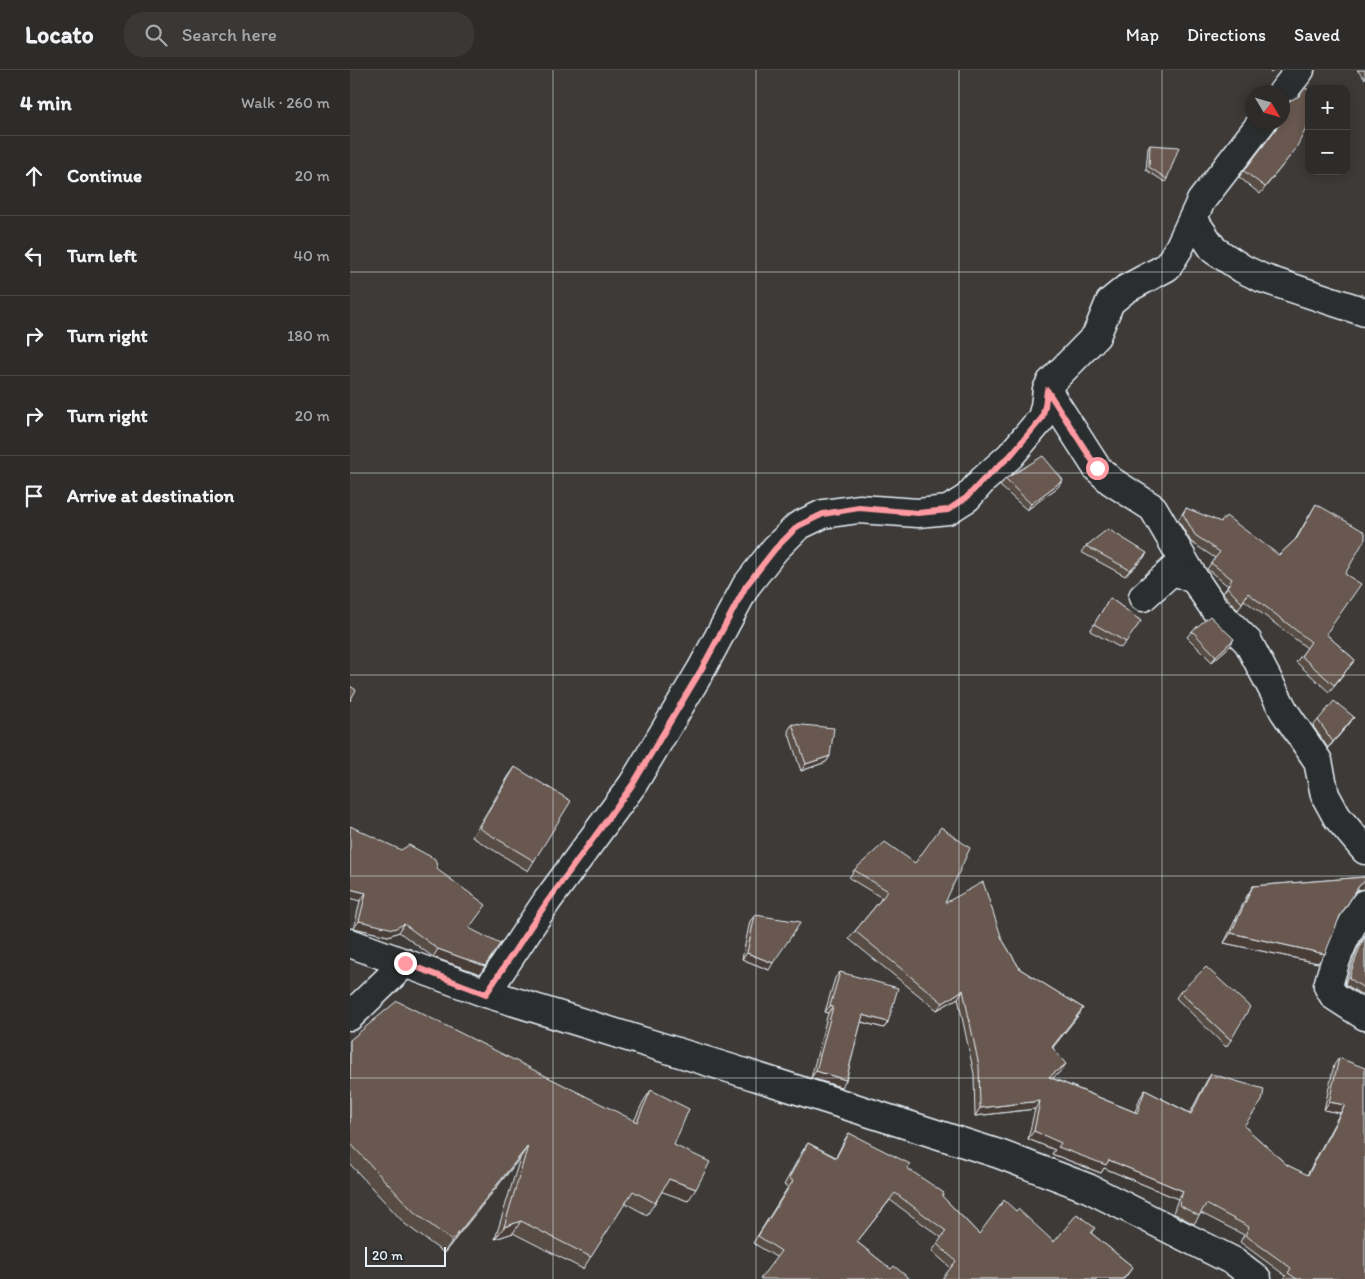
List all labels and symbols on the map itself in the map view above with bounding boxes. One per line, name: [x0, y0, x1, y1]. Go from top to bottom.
north arrow: [1245, 85, 1290, 130]
route start: [1086, 457, 1109, 480]
route end: [394, 952, 417, 975]
scale bar: [365, 1244, 446, 1267]

